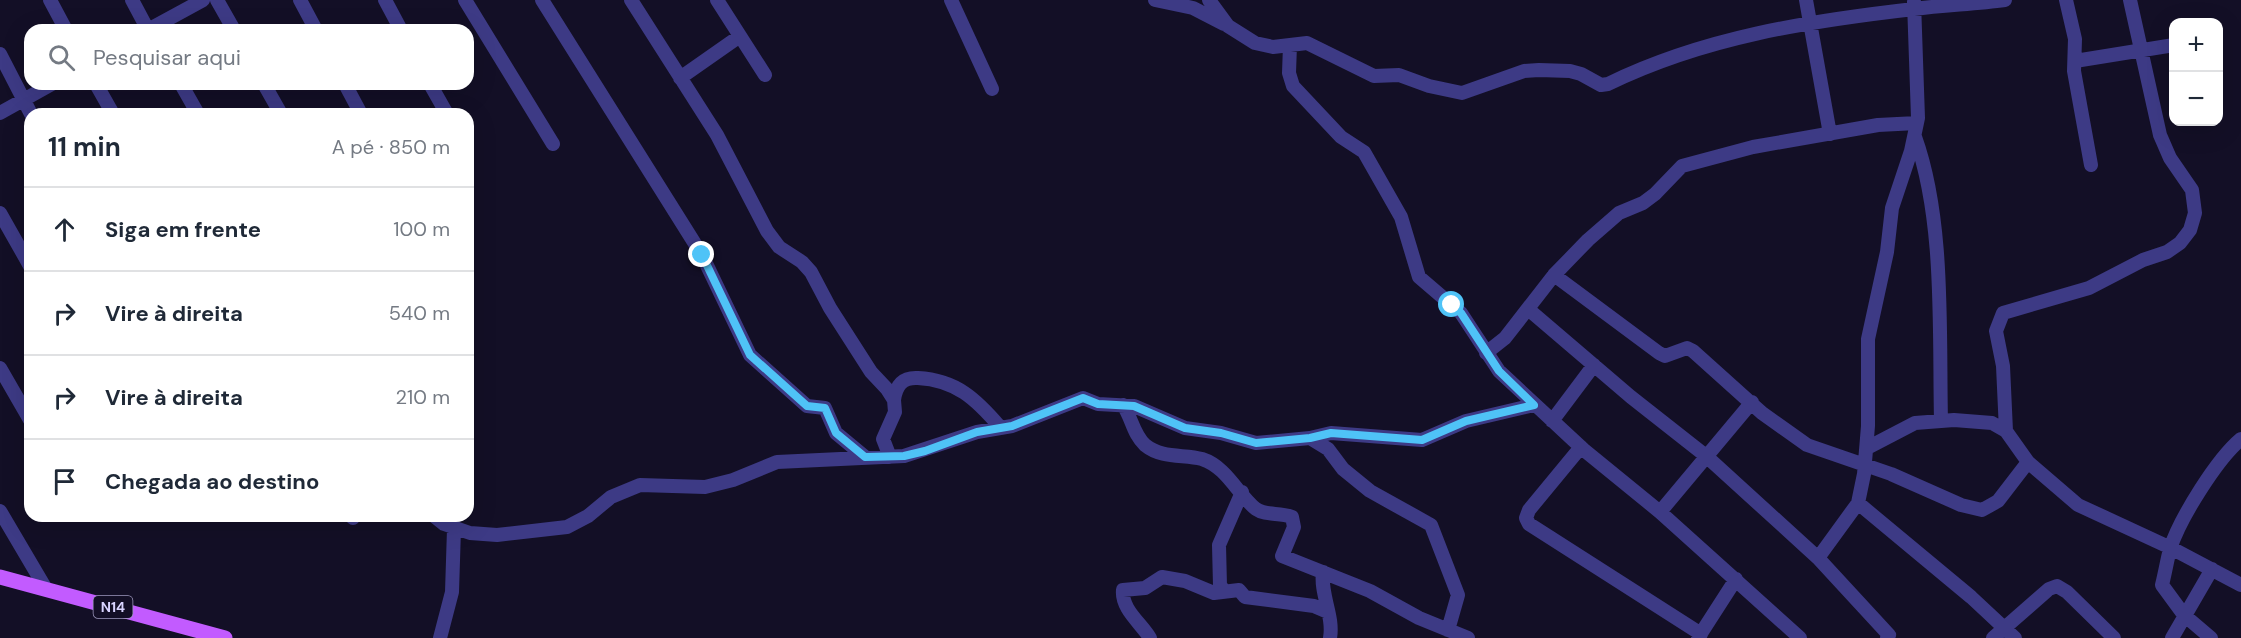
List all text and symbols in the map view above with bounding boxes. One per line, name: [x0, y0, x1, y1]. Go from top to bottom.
map controls: [2169, 18, 2223, 126]
button: +: [2169, 18, 2223, 72]
search box: [24, 24, 474, 90]
icon: search: [45, 41, 78, 74]
text: Pesquisar aqui: [93, 43, 241, 72]
button: −: [2169, 72, 2223, 126]
text: 11 min: [48, 130, 121, 164]
text: A pé · 850 m: [332, 134, 450, 160]
icon: ahead: [48, 213, 81, 246]
text: Siga em frente: [105, 215, 261, 244]
text: 100 m: [393, 216, 450, 242]
route end: [688, 241, 714, 267]
route start: [1438, 291, 1464, 317]
icon: right: [48, 297, 81, 330]
text: Vire à direita: [105, 299, 243, 328]
text: 540 m: [389, 300, 450, 326]
icon: right: [48, 381, 81, 414]
text: Vire à direita: [105, 383, 243, 412]
text: 210 m: [395, 384, 450, 410]
icon: arrive: [48, 465, 81, 498]
text: Chegada ao destino: [105, 467, 319, 496]
road number: N14: [94, 596, 132, 618]

